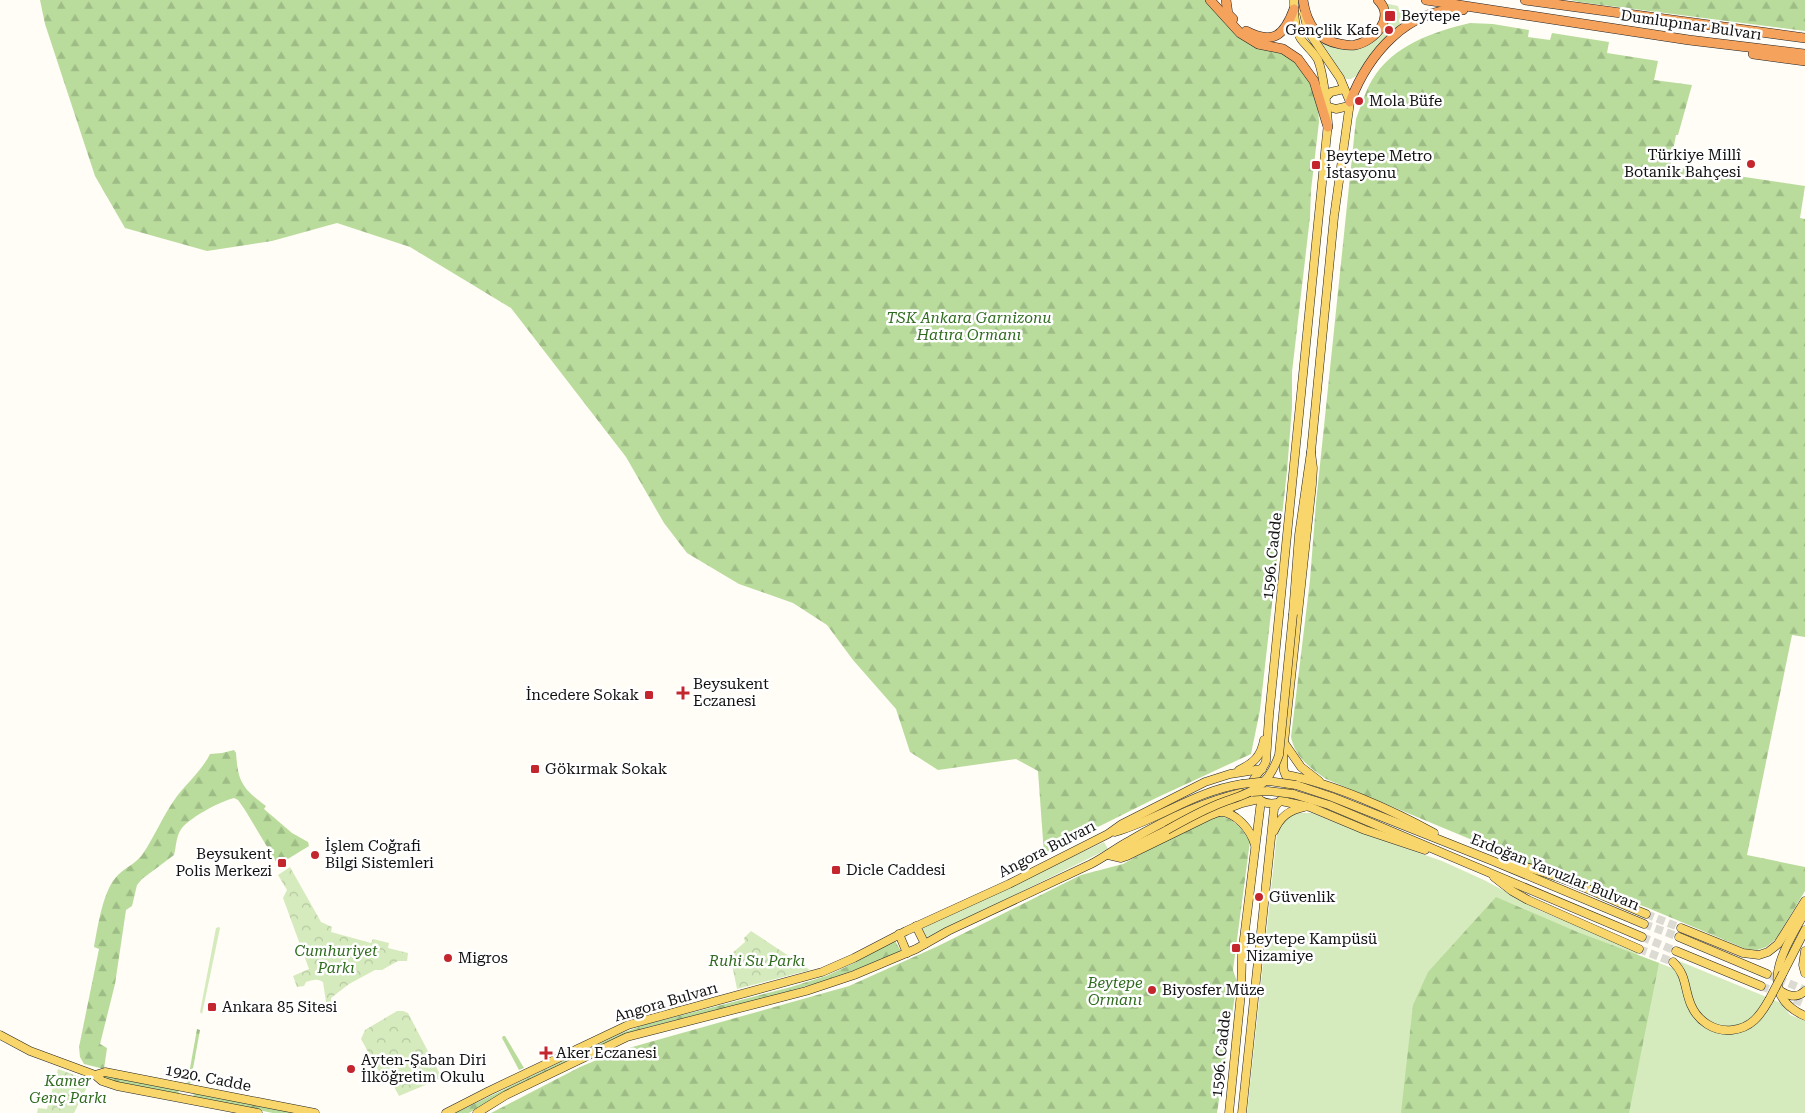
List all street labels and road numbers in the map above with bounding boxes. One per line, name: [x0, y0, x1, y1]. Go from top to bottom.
street label: Dumlupınar Bulvarı: [1619, 6, 1763, 44]
street label: 1596. Cadde: [1258, 512, 1286, 600]
street label: Angora Bulvarı: [995, 817, 1099, 881]
street label: Erdoğan Yavuzlar Bulvarı: [1468, 830, 1642, 914]
street label: Angora Bulvarı: [612, 979, 720, 1025]
street label: 1596. Cadde: [1207, 1010, 1235, 1098]
street label: 1920. Cadde: [163, 1061, 253, 1095]

